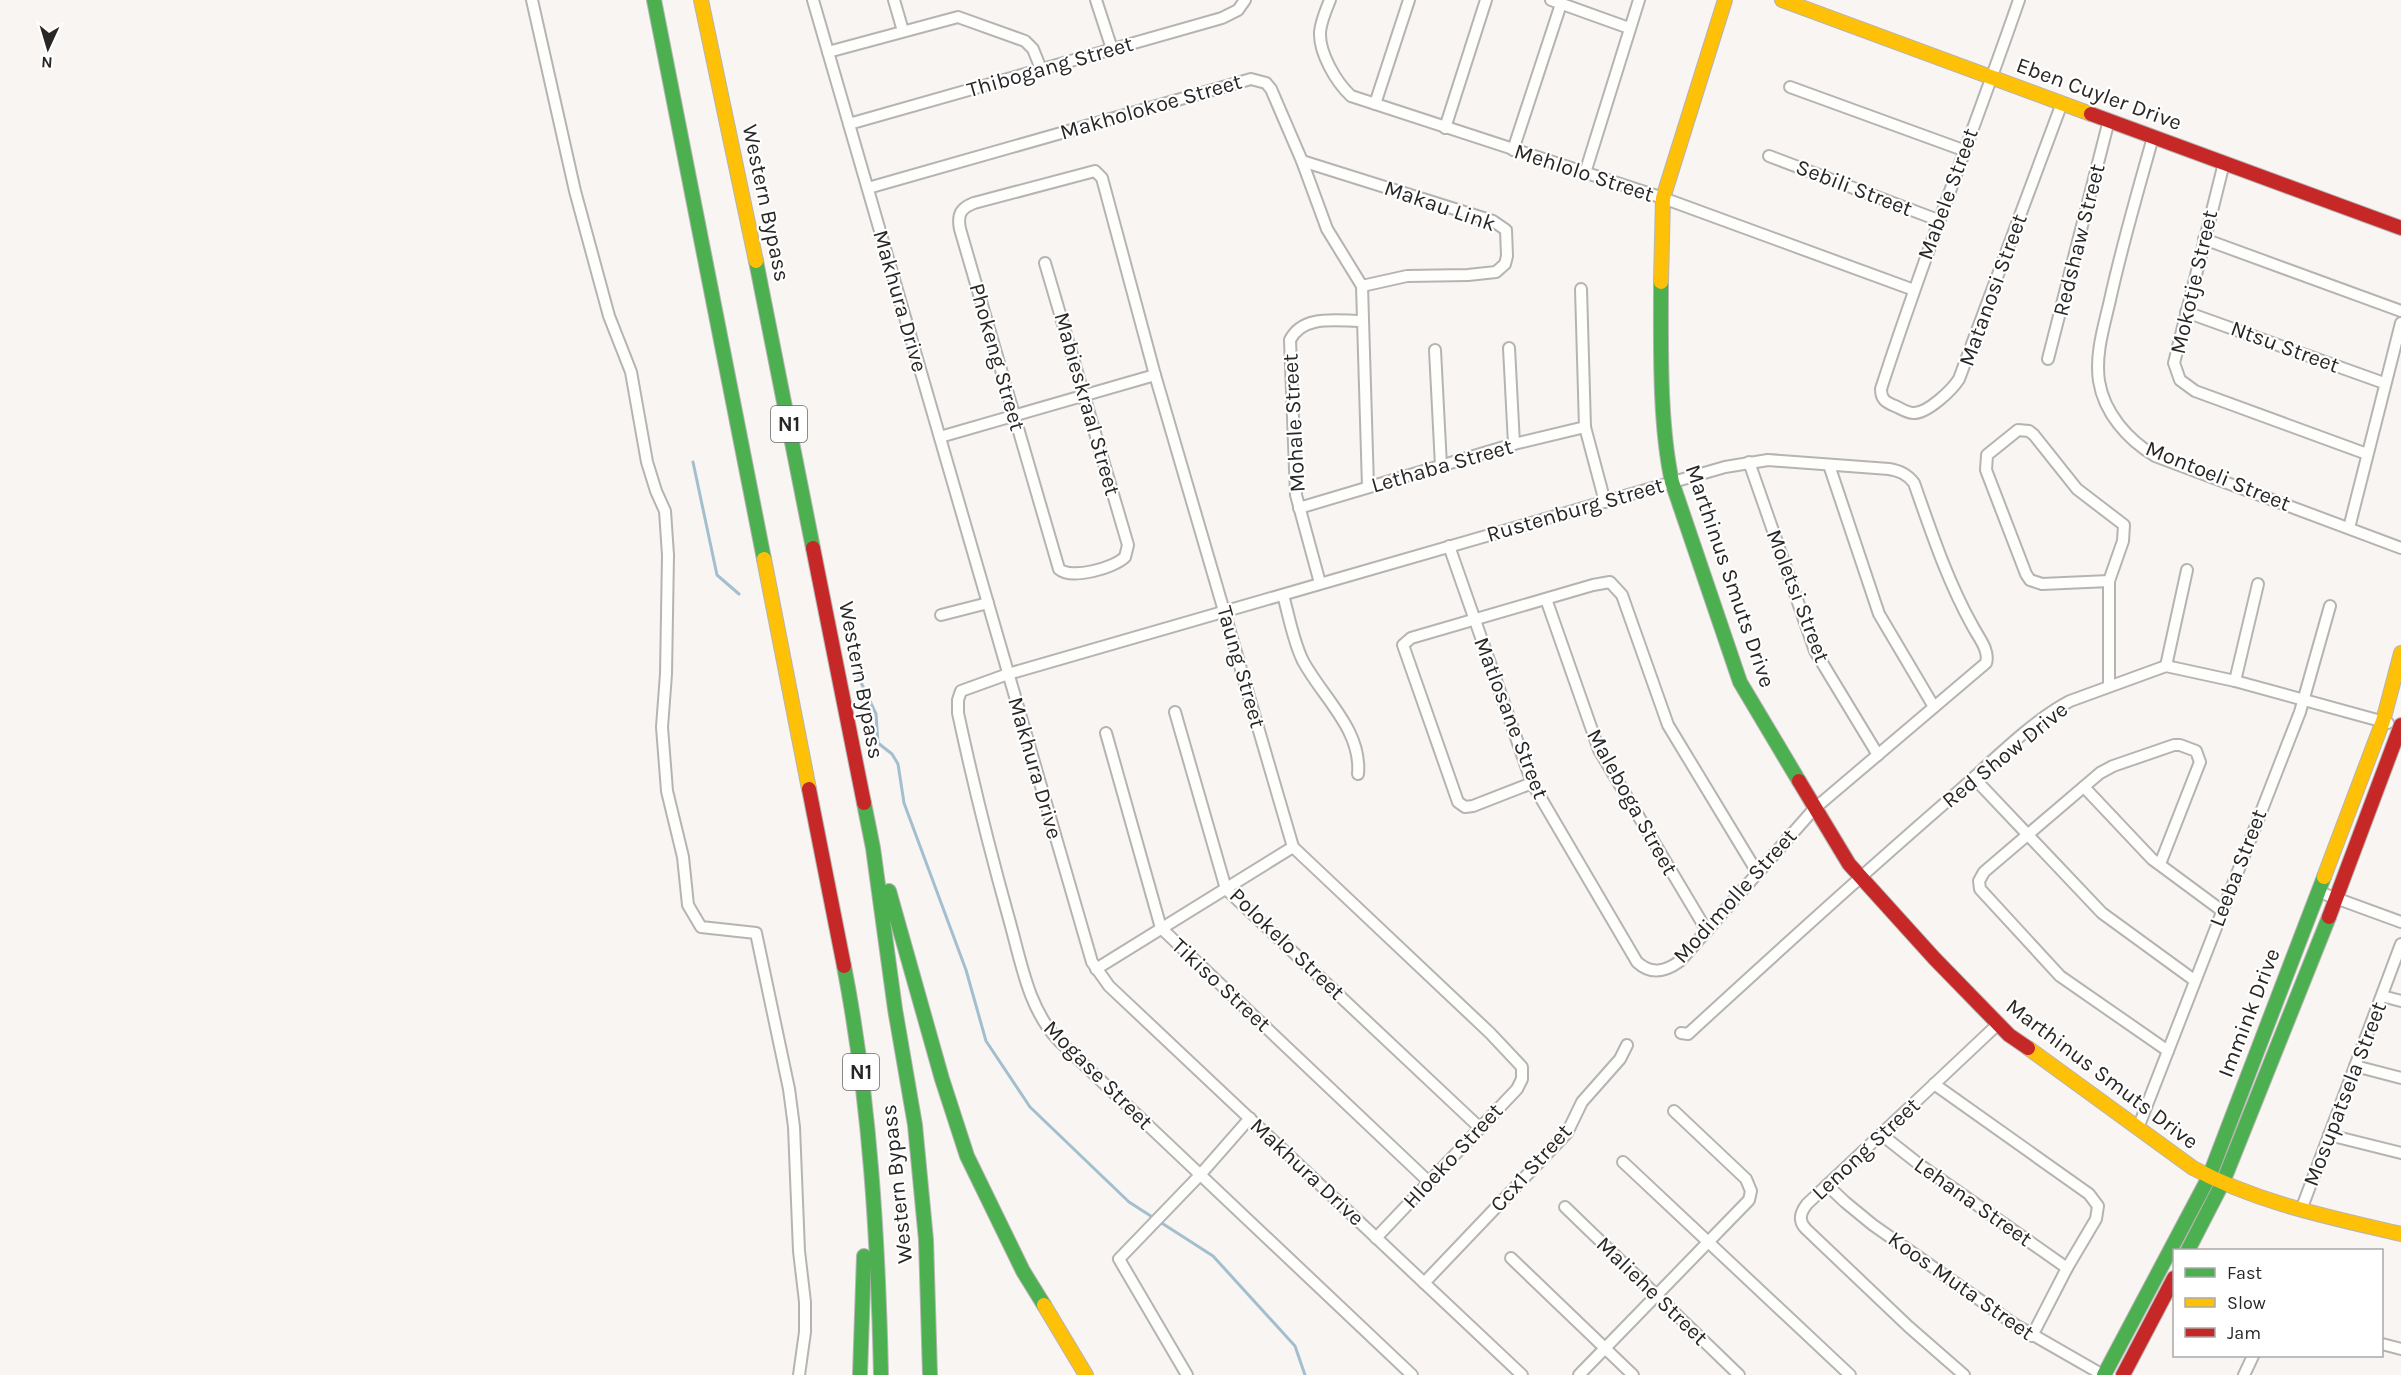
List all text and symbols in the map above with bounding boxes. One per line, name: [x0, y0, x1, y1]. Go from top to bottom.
north arrow: [18, 18, 78, 78]
street label: Thibogang Street: [964, 31, 1136, 103]
street label: Eben Cuyler Drive: [2013, 52, 2185, 136]
text: N: [41, 53, 53, 72]
street label: Makholokoe Street: [1057, 69, 1245, 145]
street label: Western Bypass: [737, 122, 795, 284]
street label: Mabele Street: [1912, 125, 1984, 263]
street label: Mehlolo Street: [1511, 138, 1657, 208]
street label: Sebili Street: [1792, 154, 1916, 222]
street label: Redshaw Street: [2047, 161, 2111, 319]
street label: Makau Link: [1381, 175, 1499, 237]
street label: Mokotje Street: [2165, 207, 2223, 357]
street label: Matanosi Street: [1953, 210, 2033, 370]
street label: Makhura Drive: [867, 227, 933, 375]
street label: Phokeng Street: [963, 280, 1031, 434]
street label: Mabieskraal Street: [1048, 309, 1126, 499]
street label: Ntsu Street: [2227, 315, 2343, 379]
street label: Mohale Street: [1277, 353, 1311, 493]
road number: N1: [771, 406, 807, 442]
street label: Lethaba Street: [1368, 433, 1516, 499]
street label: Montoeli Street: [2142, 435, 2294, 517]
street label: Marthinus Smuts Drive: [1680, 461, 1780, 691]
street label: Rustenburg Street: [1483, 472, 1667, 548]
street label: Moletsi Street: [1761, 526, 1835, 666]
street label: Western Bypass: [833, 599, 889, 761]
street label: Taung Street: [1211, 603, 1271, 731]
street label: Matlosane Street: [1468, 633, 1554, 803]
street label: Makhura Drive: [1002, 694, 1068, 842]
street label: Red Show Drive: [1937, 696, 2073, 814]
street label: Maleboga Street: [1581, 724, 1683, 880]
street label: Leeba Street: [2204, 806, 2272, 930]
street label: Modimolle Street: [1668, 823, 1802, 969]
street label: Polokelo Street: [1224, 883, 1350, 1005]
street label: Tikiso Street: [1166, 933, 1276, 1037]
street label: Immink Drive: [2212, 945, 2286, 1081]
street label: Marthinus Smuts Drive: [2001, 993, 2203, 1155]
street label: Mosupatsela Street: [2298, 998, 2392, 1190]
street label: Mogase Street: [1038, 1015, 1158, 1135]
road number: N1: [843, 1054, 879, 1090]
street label: Lenong Street: [1807, 1092, 1925, 1206]
street label: Hloeko Street: [1398, 1098, 1508, 1214]
street label: Western Bypass: [876, 1103, 918, 1265]
street label: Makhura Drive: [1245, 1113, 1369, 1231]
street label: Ccx1 Street: [1485, 1119, 1577, 1217]
street label: Lehana Street: [1909, 1152, 2037, 1252]
street label: Koos Muta Street: [1883, 1226, 2039, 1346]
street label: Maliehe Street: [1591, 1231, 1713, 1351]
legend: [2173, 1249, 2383, 1357]
text: Fast: [2227, 1262, 2262, 1284]
text: Slow: [2227, 1292, 2266, 1314]
text: Jam: [2227, 1322, 2261, 1344]

